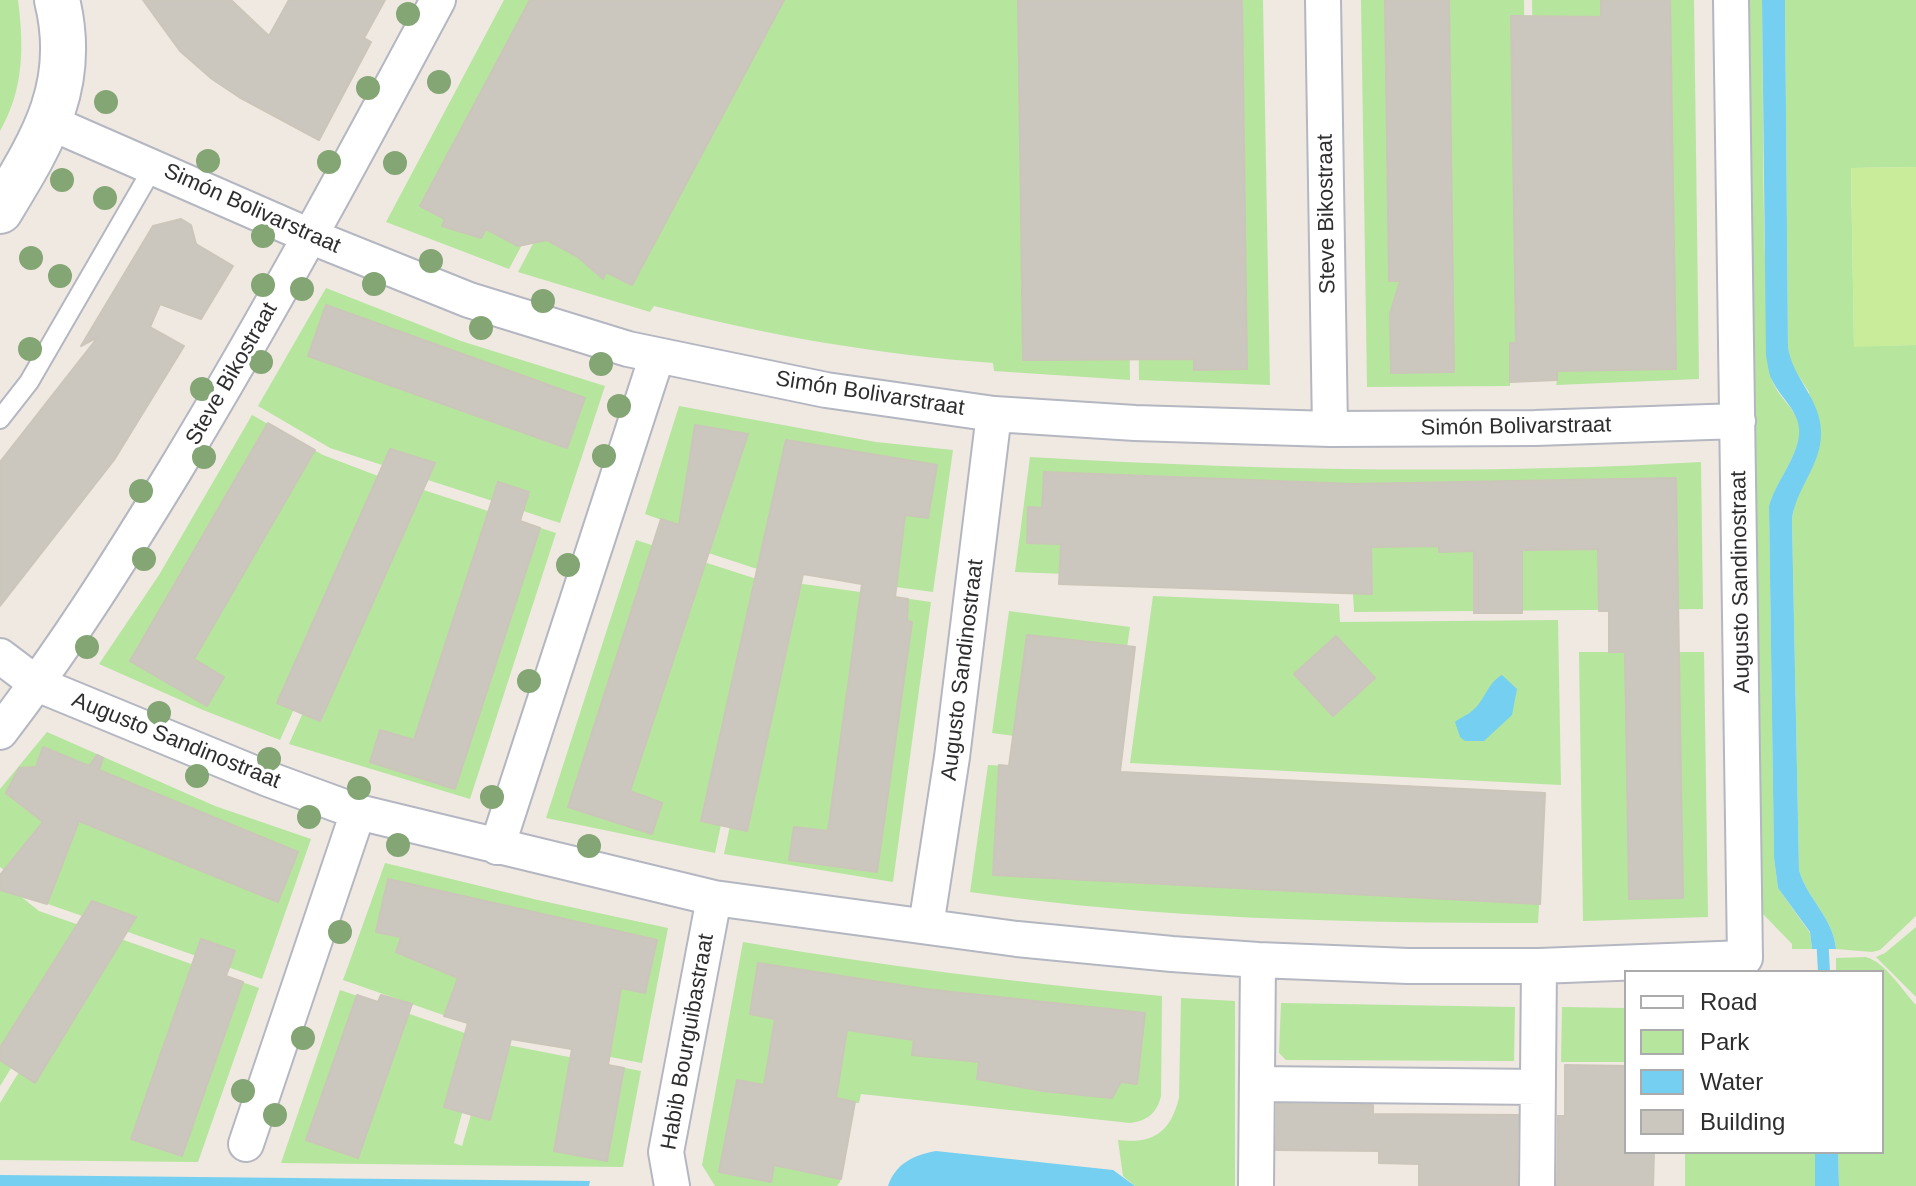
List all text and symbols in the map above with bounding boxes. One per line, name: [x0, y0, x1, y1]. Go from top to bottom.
street label: Steve Bikostraat: [1312, 134, 1342, 294]
street label: Simón Bolivarstraat: [160, 158, 344, 260]
street label: Steve Bikostraat: [181, 298, 283, 450]
street label: Simón Bolivarstraat: [774, 366, 966, 422]
street label: Simón Bolivarstraat: [1420, 412, 1612, 442]
street label: Augusto Sandinostraat: [1726, 470, 1756, 694]
street label: Augusto Sandinostraat: [936, 558, 990, 782]
street label: Augusto Sandinostraat: [68, 687, 284, 795]
street label: Habib Bourguibastraat: [656, 932, 720, 1152]
legend: [1624, 970, 1884, 1154]
text: Road: [1700, 988, 1757, 1015]
text: Park: [1700, 1028, 1749, 1055]
text: Water: [1700, 1068, 1763, 1095]
text: Building: [1700, 1108, 1785, 1135]

